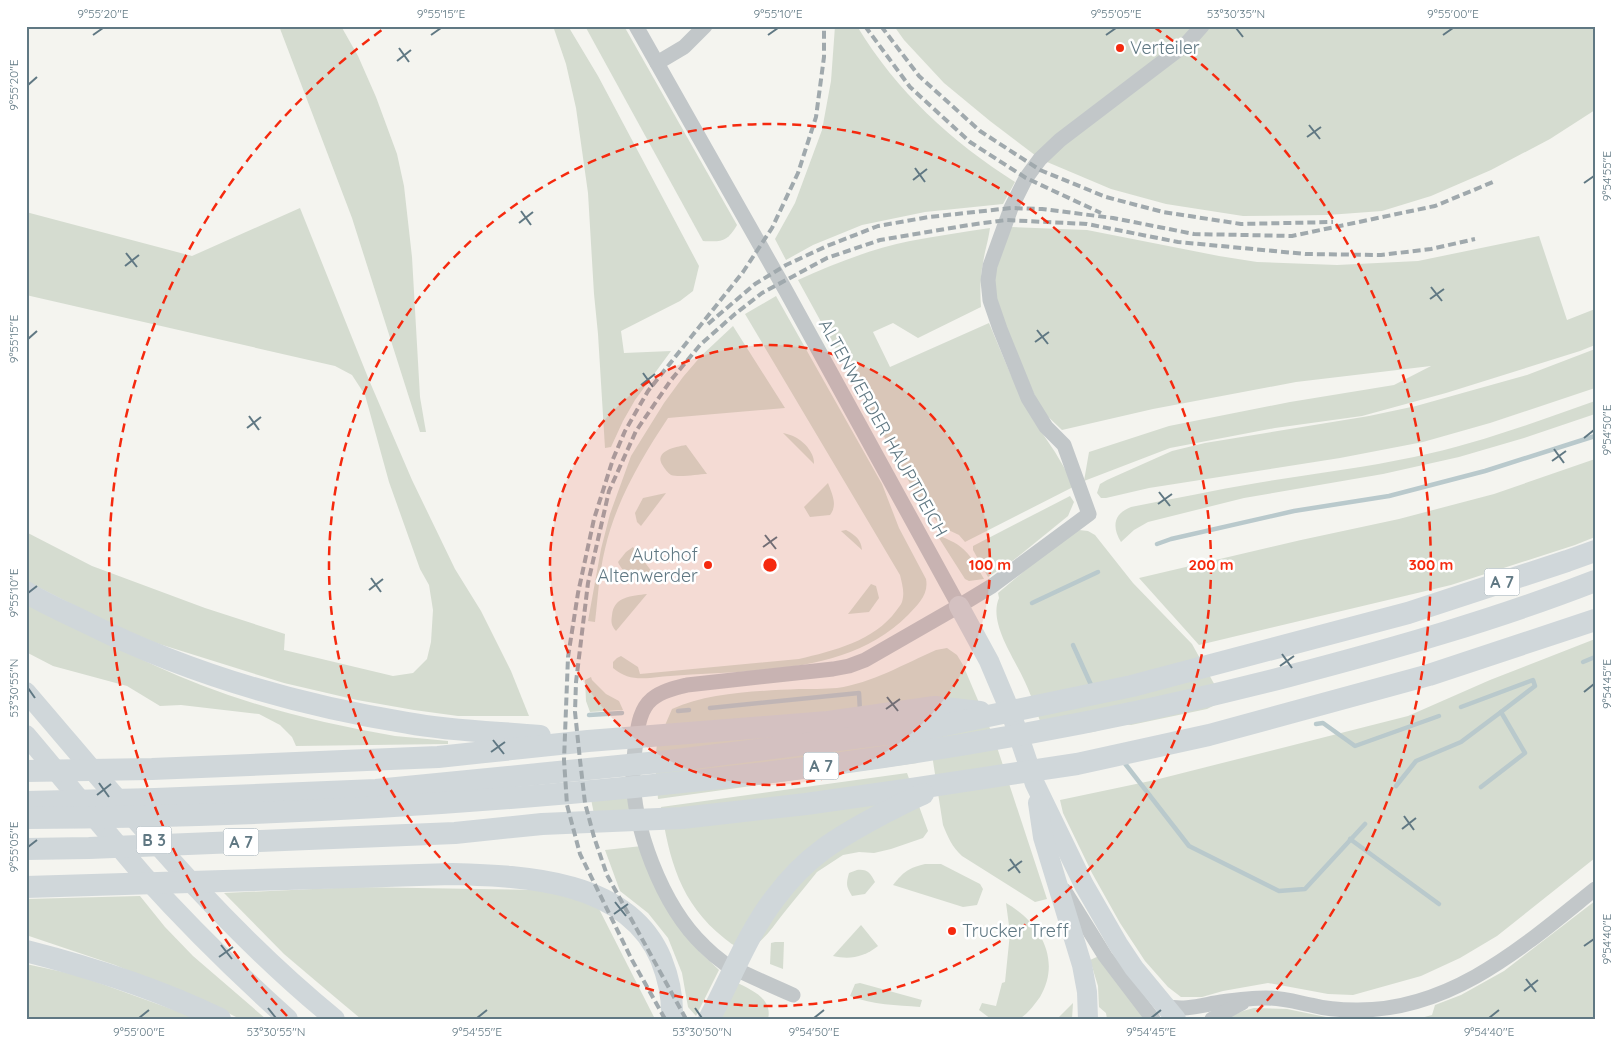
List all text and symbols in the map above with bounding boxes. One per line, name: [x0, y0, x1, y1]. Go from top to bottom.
text: 9°55'20"E: [77, 6, 129, 21]
text: 9°55'15"E: [417, 6, 465, 21]
text: 9°55'10"E: [753, 6, 803, 21]
text: 9°55'05"E: [1090, 6, 1142, 21]
text: 53°30'35"N: [1207, 6, 1265, 21]
text: 9°55'00"E: [1427, 6, 1479, 21]
place label: Verteiler: [1130, 36, 1200, 59]
marker: Verteiler: [1114, 42, 1126, 54]
text: 9°55'20"E: [6, 59, 21, 111]
text: 9°54'55"E: [1599, 151, 1614, 201]
text: 9°55'15"E: [6, 315, 21, 363]
street label: ALTENWERDER HAUPTDEICH: [814, 315, 953, 541]
text: 9°54'50"E: [1599, 404, 1614, 455]
place label: Autohof Altenwerder: [597, 543, 699, 587]
text: 100 m: [969, 555, 1011, 574]
text: 200 m: [1189, 555, 1234, 574]
text: 300 m: [1409, 555, 1453, 574]
centre of rings: [761, 556, 779, 574]
marker: Autohof Altenwerder: [702, 559, 714, 571]
text: 9°55'10"E: [6, 568, 21, 618]
road number: A 7: [1484, 568, 1520, 596]
text: 53°30'55"N: [6, 659, 21, 717]
text: 9°54'45"E: [1599, 659, 1614, 709]
road number: A 7: [804, 752, 838, 779]
text: 9°55'05"E: [6, 821, 21, 873]
road number: B 3: [136, 826, 172, 854]
road number: A 7: [224, 829, 258, 856]
text: 9°54'40"E: [1599, 913, 1614, 964]
place label: Trucker Treff: [962, 919, 1069, 942]
marker: Trucker Treff: [946, 925, 958, 937]
text: 9°55'00"E: [113, 1024, 165, 1039]
text: 53°30'55"N: [247, 1024, 305, 1039]
text: 9°54'55"E: [452, 1024, 502, 1039]
text: 53°30'50"N: [672, 1024, 732, 1039]
text: 9°54'50"E: [789, 1024, 840, 1039]
text: 9°54'45"E: [1126, 1024, 1176, 1039]
text: 9°54'40"E: [1464, 1024, 1515, 1039]

